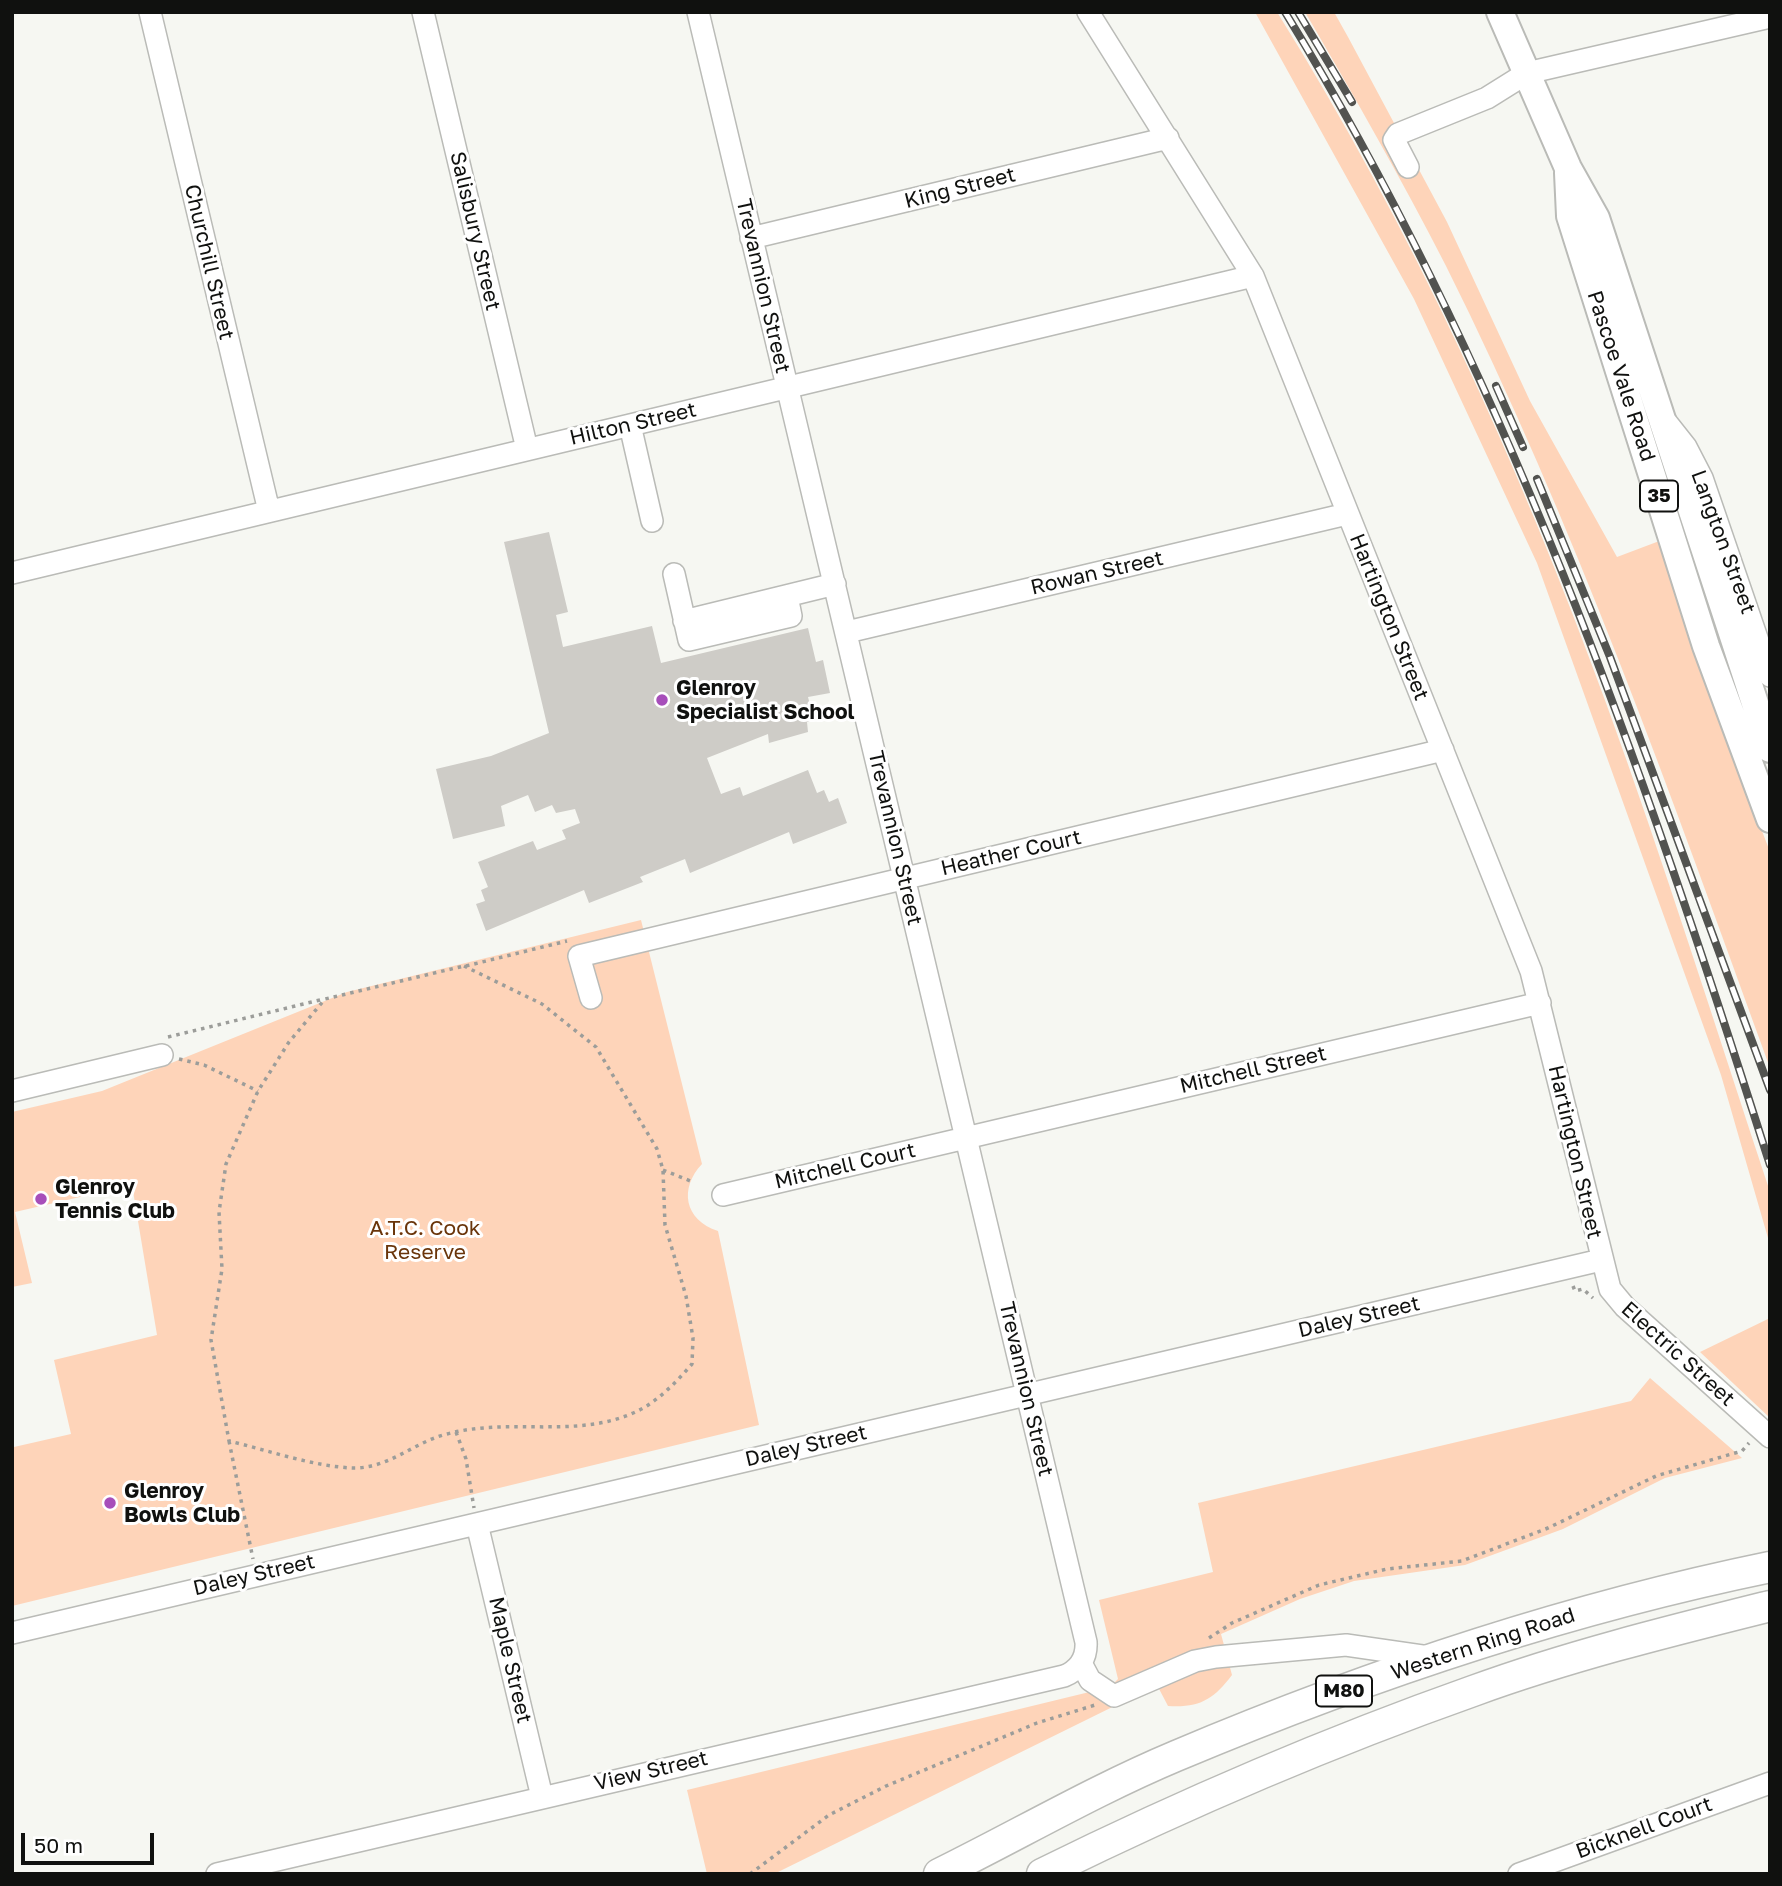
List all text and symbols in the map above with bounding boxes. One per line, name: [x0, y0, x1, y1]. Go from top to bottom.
street label: Salisbury Street: [444, 149, 506, 313]
street label: King Street: [902, 162, 1018, 214]
street label: Churchill Street: [179, 182, 239, 342]
street label: Trevannion Street: [731, 196, 795, 376]
street label: Pascoe Vale Road: [1582, 287, 1660, 465]
street label: Hilton Street: [567, 397, 699, 451]
street label: Langton Street: [1685, 467, 1761, 617]
road number: 35: [1640, 481, 1678, 512]
street label: Hartington Street: [1344, 530, 1434, 704]
street label: Rowan Street: [1028, 546, 1166, 600]
place label: Glenroy Specialist School: [676, 675, 855, 725]
marker: Glenroy Specialist School: [654, 692, 670, 708]
street label: Trevannion Street: [863, 748, 927, 928]
street label: Heather Court: [938, 825, 1084, 881]
street label: Mitchell Street: [1177, 1041, 1329, 1099]
street label: Hartington Street: [1543, 1063, 1607, 1241]
street label: Mitchell Court: [772, 1138, 918, 1194]
place label: Glenroy Tennis Club: [55, 1174, 175, 1224]
marker: Glenroy Tennis Club: [33, 1191, 49, 1207]
park label: A.T.C. Cook Reserve: [369, 1215, 481, 1265]
street label: Daley Street: [1296, 1291, 1422, 1343]
street label: Electric Street: [1616, 1296, 1740, 1412]
street label: Trevannion Street: [994, 1299, 1058, 1479]
street label: Daley Street: [743, 1420, 869, 1472]
place label: Glenroy Bowls Club: [124, 1478, 240, 1528]
marker: Glenroy Bowls Club: [102, 1495, 118, 1511]
street label: Daley Street: [191, 1549, 317, 1601]
street label: Maple Street: [483, 1594, 537, 1726]
street label: Western Ring Road: [1388, 1602, 1578, 1686]
road number: M80: [1316, 1676, 1372, 1707]
street label: View Street: [592, 1746, 710, 1796]
street label: Bicknell Court: [1572, 1792, 1716, 1864]
scale bar: [24, 1820, 158, 1864]
text: 50 m: [34, 1832, 83, 1858]

